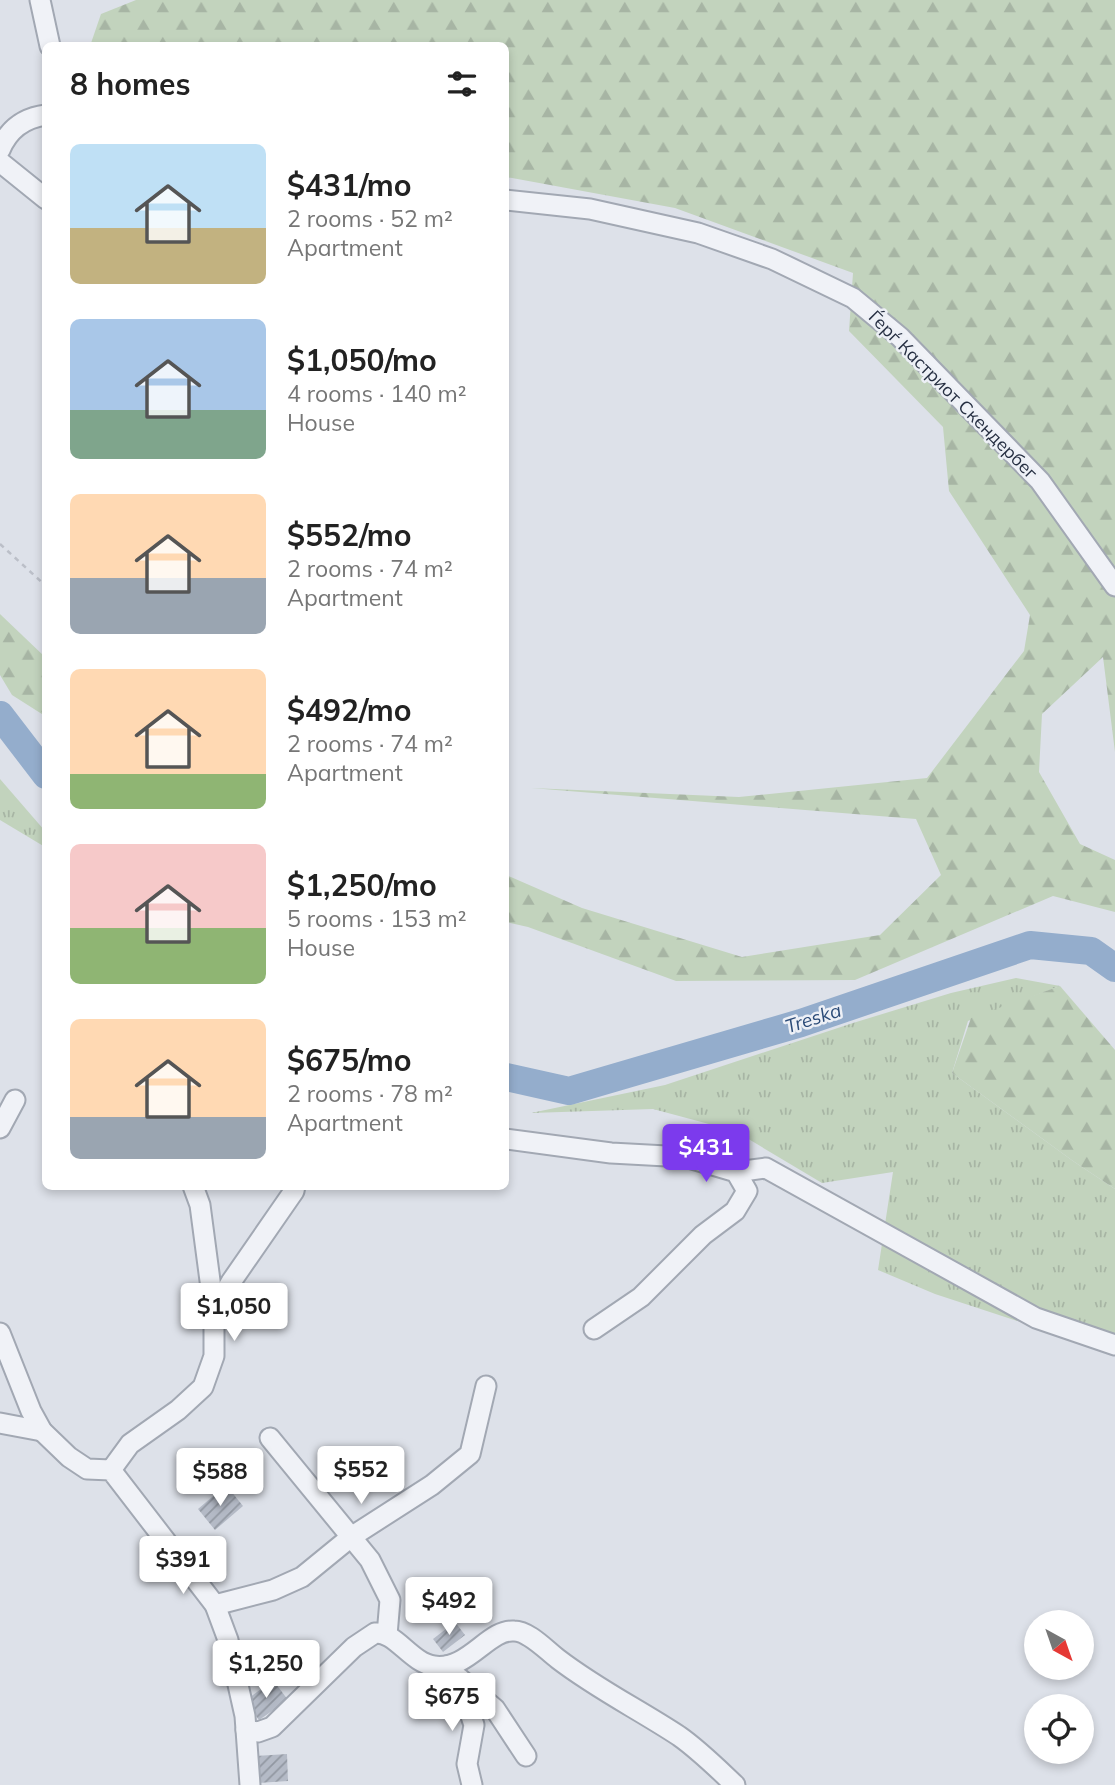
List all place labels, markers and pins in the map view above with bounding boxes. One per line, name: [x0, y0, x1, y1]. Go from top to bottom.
pin: $431: [665, 1124, 747, 1184]
pin: $1,050: [177, 1284, 291, 1343]
pin: $552: [320, 1446, 402, 1506]
pin: $588: [179, 1448, 261, 1508]
pin: $391: [142, 1536, 224, 1596]
pin: $492: [408, 1578, 490, 1637]
pin: $1,250: [209, 1640, 323, 1700]
pin: $675: [411, 1674, 493, 1733]

